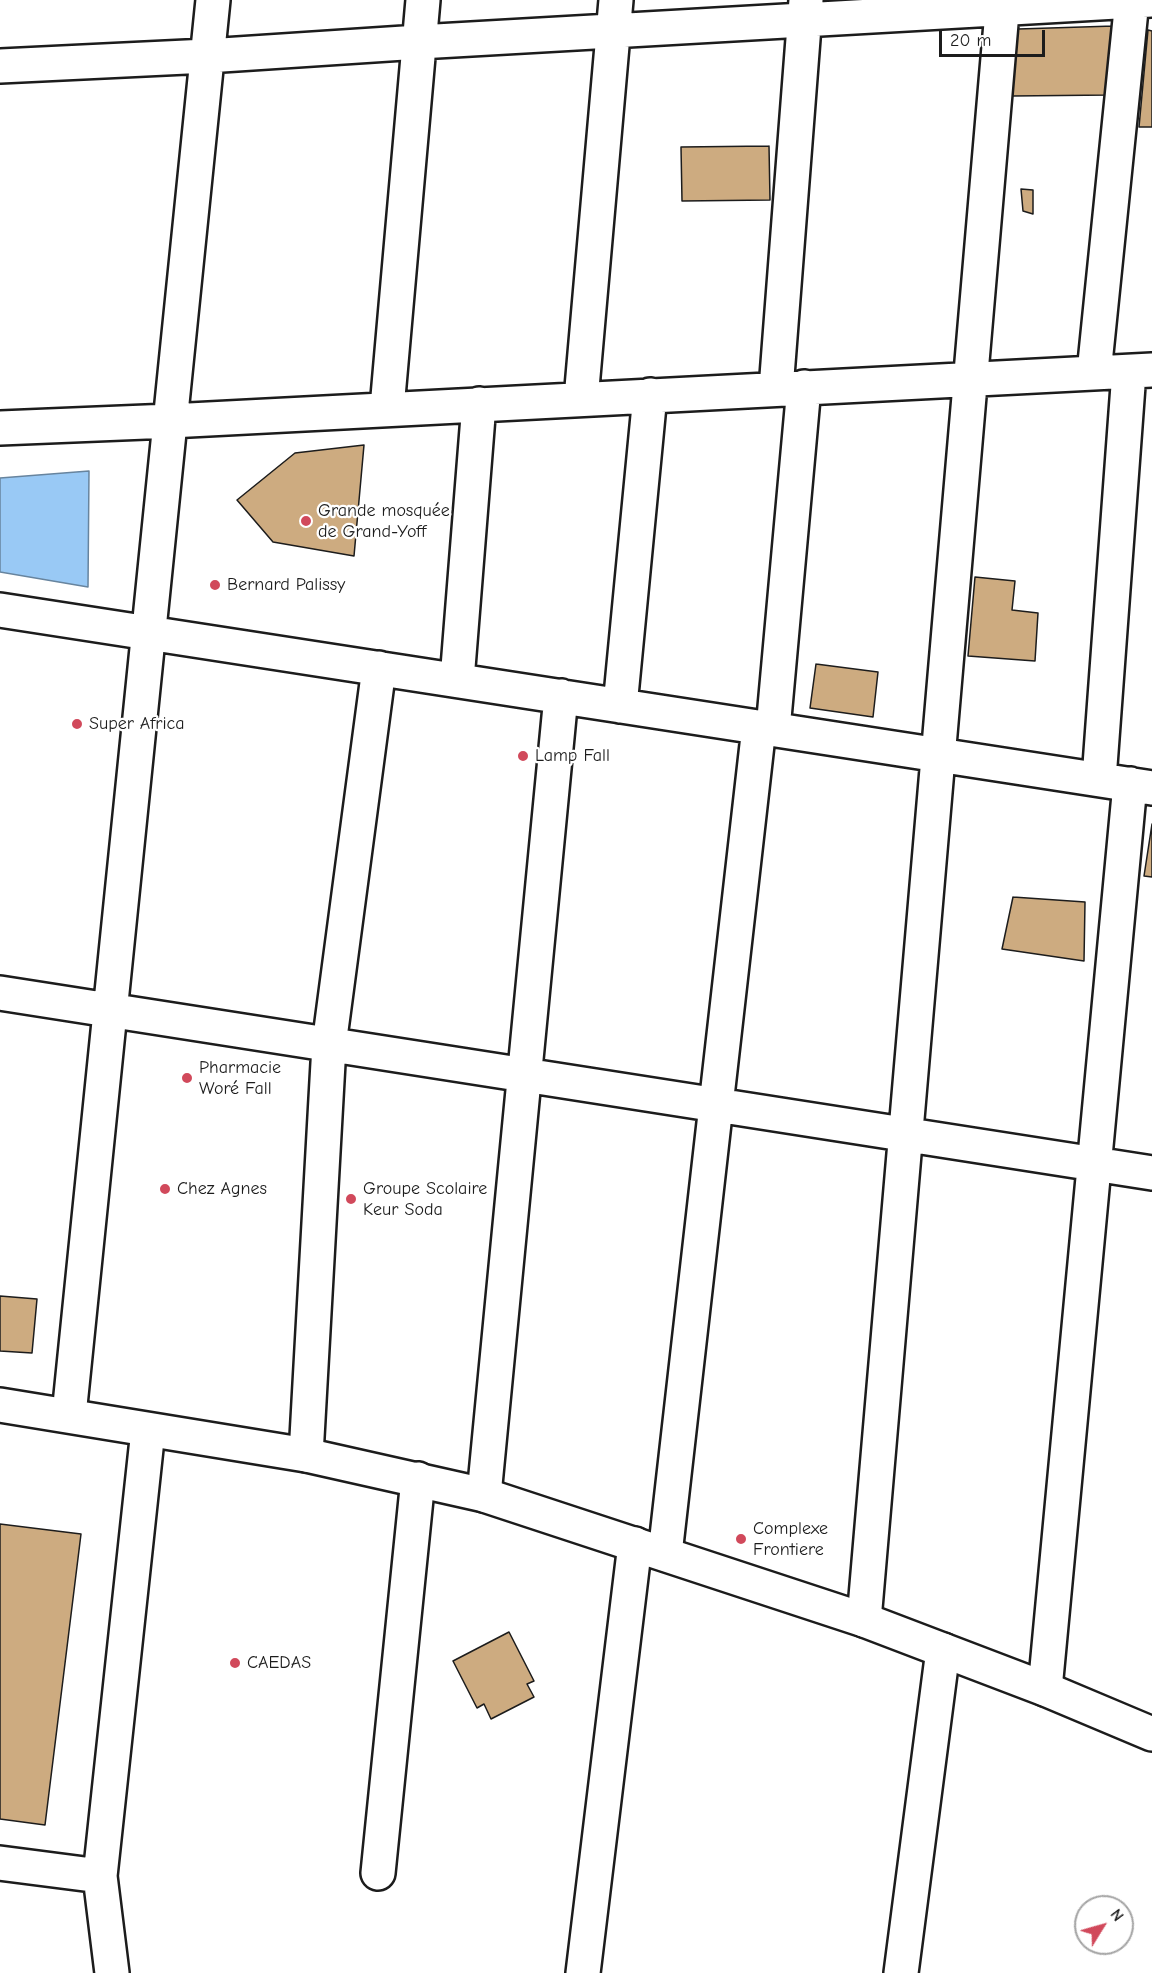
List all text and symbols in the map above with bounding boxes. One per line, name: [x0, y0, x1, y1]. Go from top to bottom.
scale bar: [942, 18, 1048, 56]
text: 20 m: [950, 30, 991, 51]
place label: Grande mosquée de Grand-Yoff: [318, 500, 450, 542]
marker: Grande mosquée de Grand-Yoff: [299, 514, 313, 528]
place label: Bernard Palissy: [227, 574, 345, 596]
marker: Bernard Palissy: [208, 578, 222, 592]
place label: Super Africa: [89, 713, 185, 735]
marker: Super Africa: [70, 717, 84, 731]
place label: Lamp Fall: [535, 745, 610, 767]
marker: Lamp Fall: [516, 749, 530, 763]
place label: Pharmacie Woré Fall: [199, 1057, 281, 1100]
marker: Pharmacie Woré Fall: [180, 1071, 194, 1085]
place label: Chez Agnes: [177, 1178, 267, 1200]
place label: Groupe Scolaire Keur Soda: [363, 1178, 487, 1220]
marker: Chez Agnes: [158, 1182, 172, 1196]
marker: Groupe Scolaire Keur Soda: [344, 1192, 358, 1206]
place label: Complexe Frontiere: [753, 1518, 828, 1561]
marker: Complexe Frontiere: [734, 1532, 748, 1546]
place label: CAEDAS: [247, 1652, 311, 1674]
marker: CAEDAS: [228, 1656, 242, 1670]
north arrow: [1074, 1895, 1134, 1955]
text: N: [1106, 1906, 1127, 1925]

